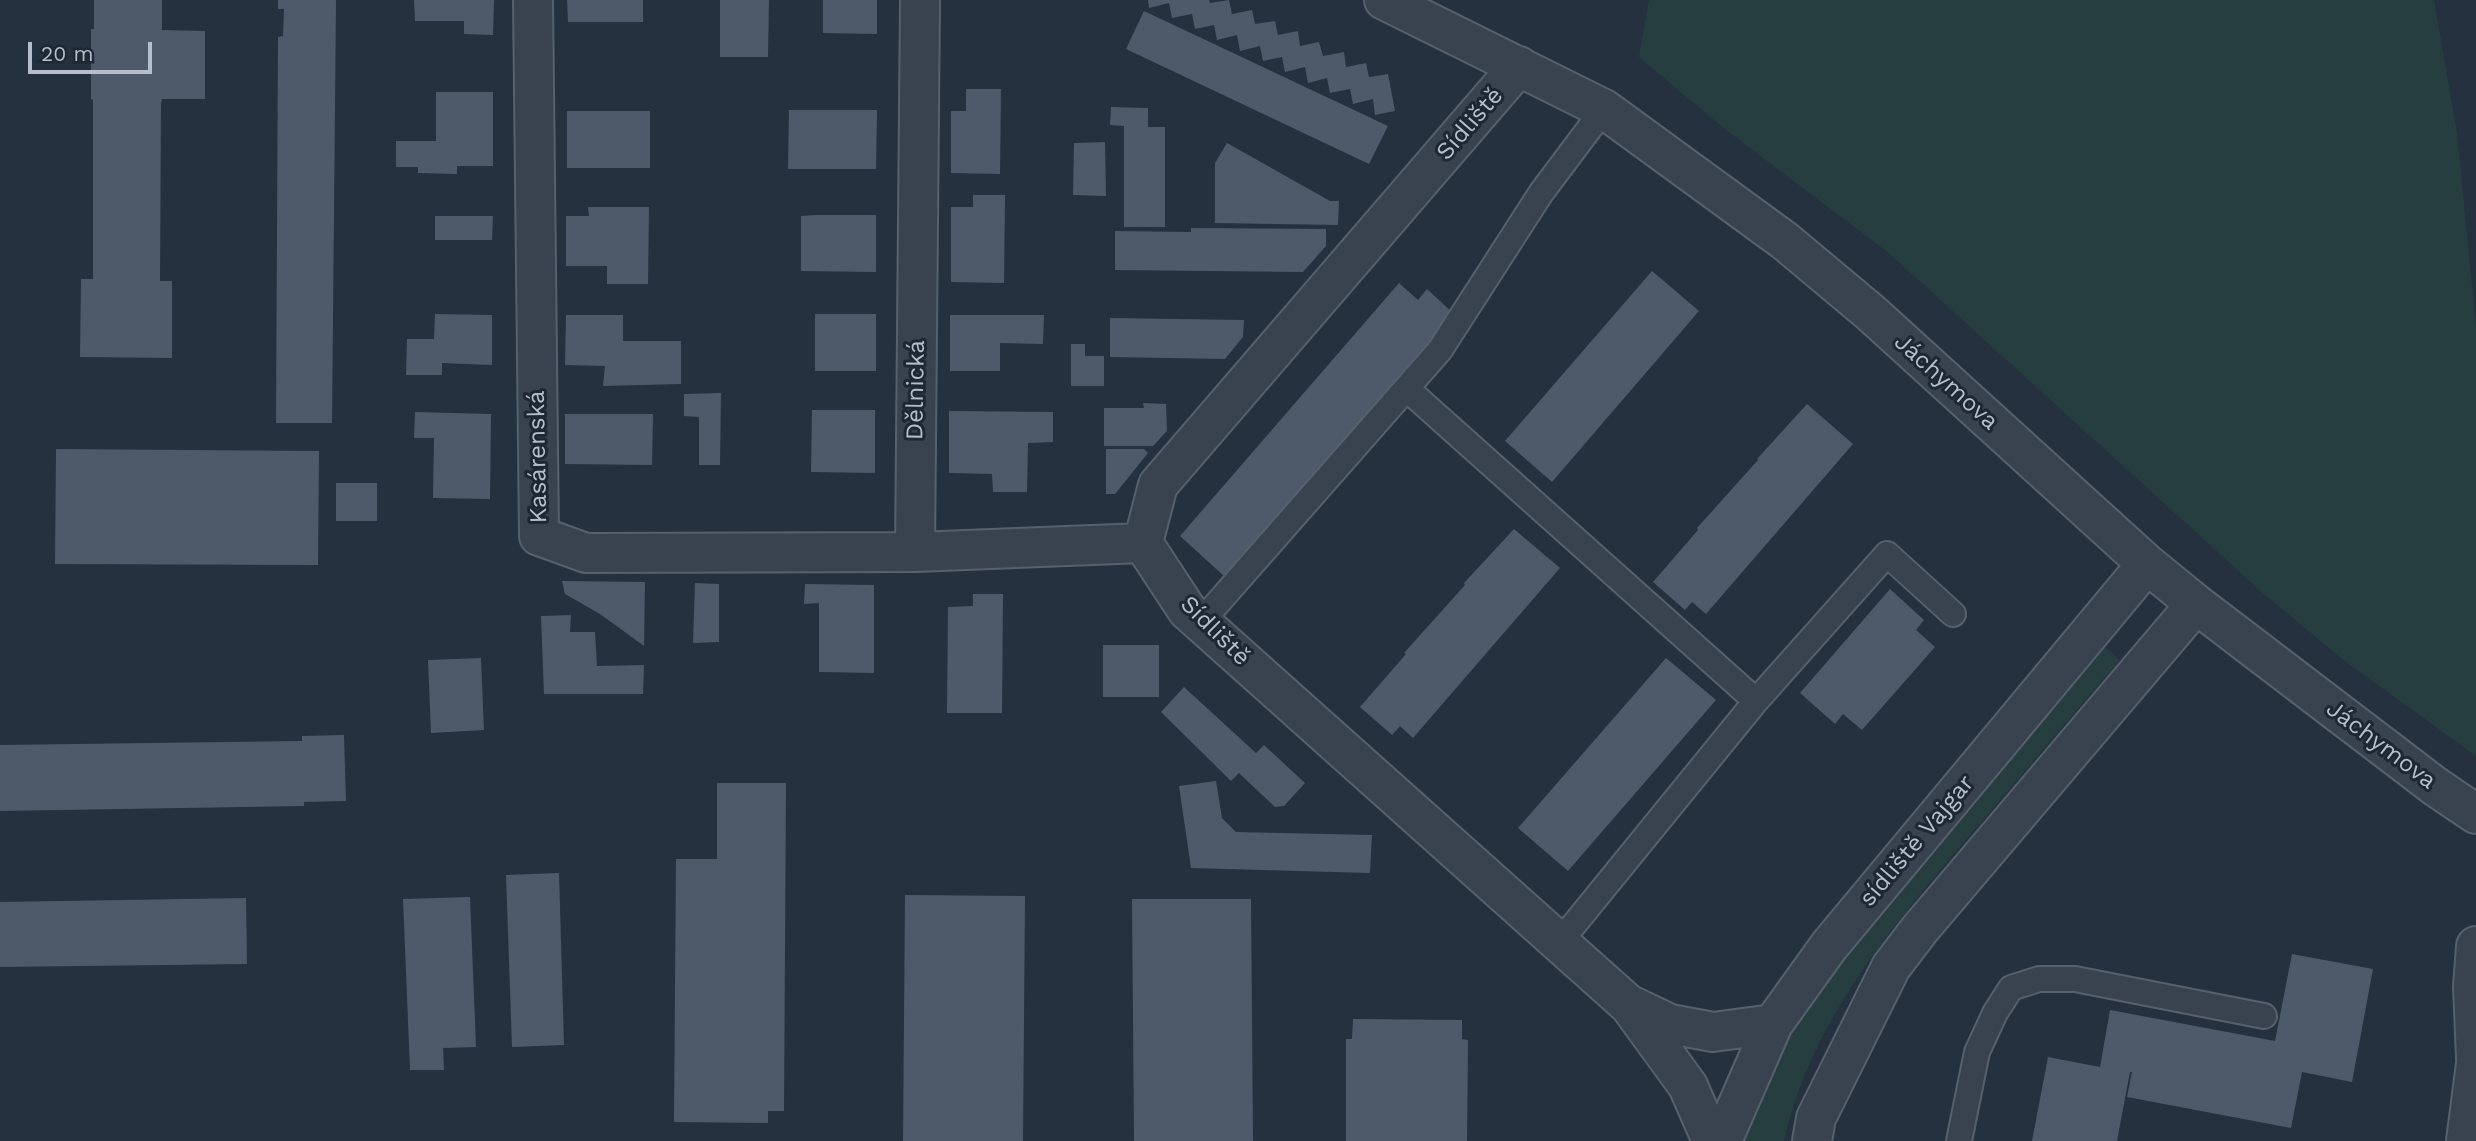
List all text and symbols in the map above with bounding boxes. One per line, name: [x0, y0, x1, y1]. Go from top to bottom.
scale bar: [32, 28, 156, 72]
text: 20 m: [41, 41, 93, 66]
street label: Sídliště: [1431, 82, 1509, 166]
street label: Jáchymova: [1888, 328, 2004, 436]
street label: Dělnická: [901, 340, 931, 440]
street label: Kasárenská: [522, 390, 554, 524]
street label: Sídliště: [1174, 590, 1256, 672]
street label: Jáchymova: [2320, 694, 2442, 796]
street label: sídliště Vajgar: [1854, 769, 1980, 913]

